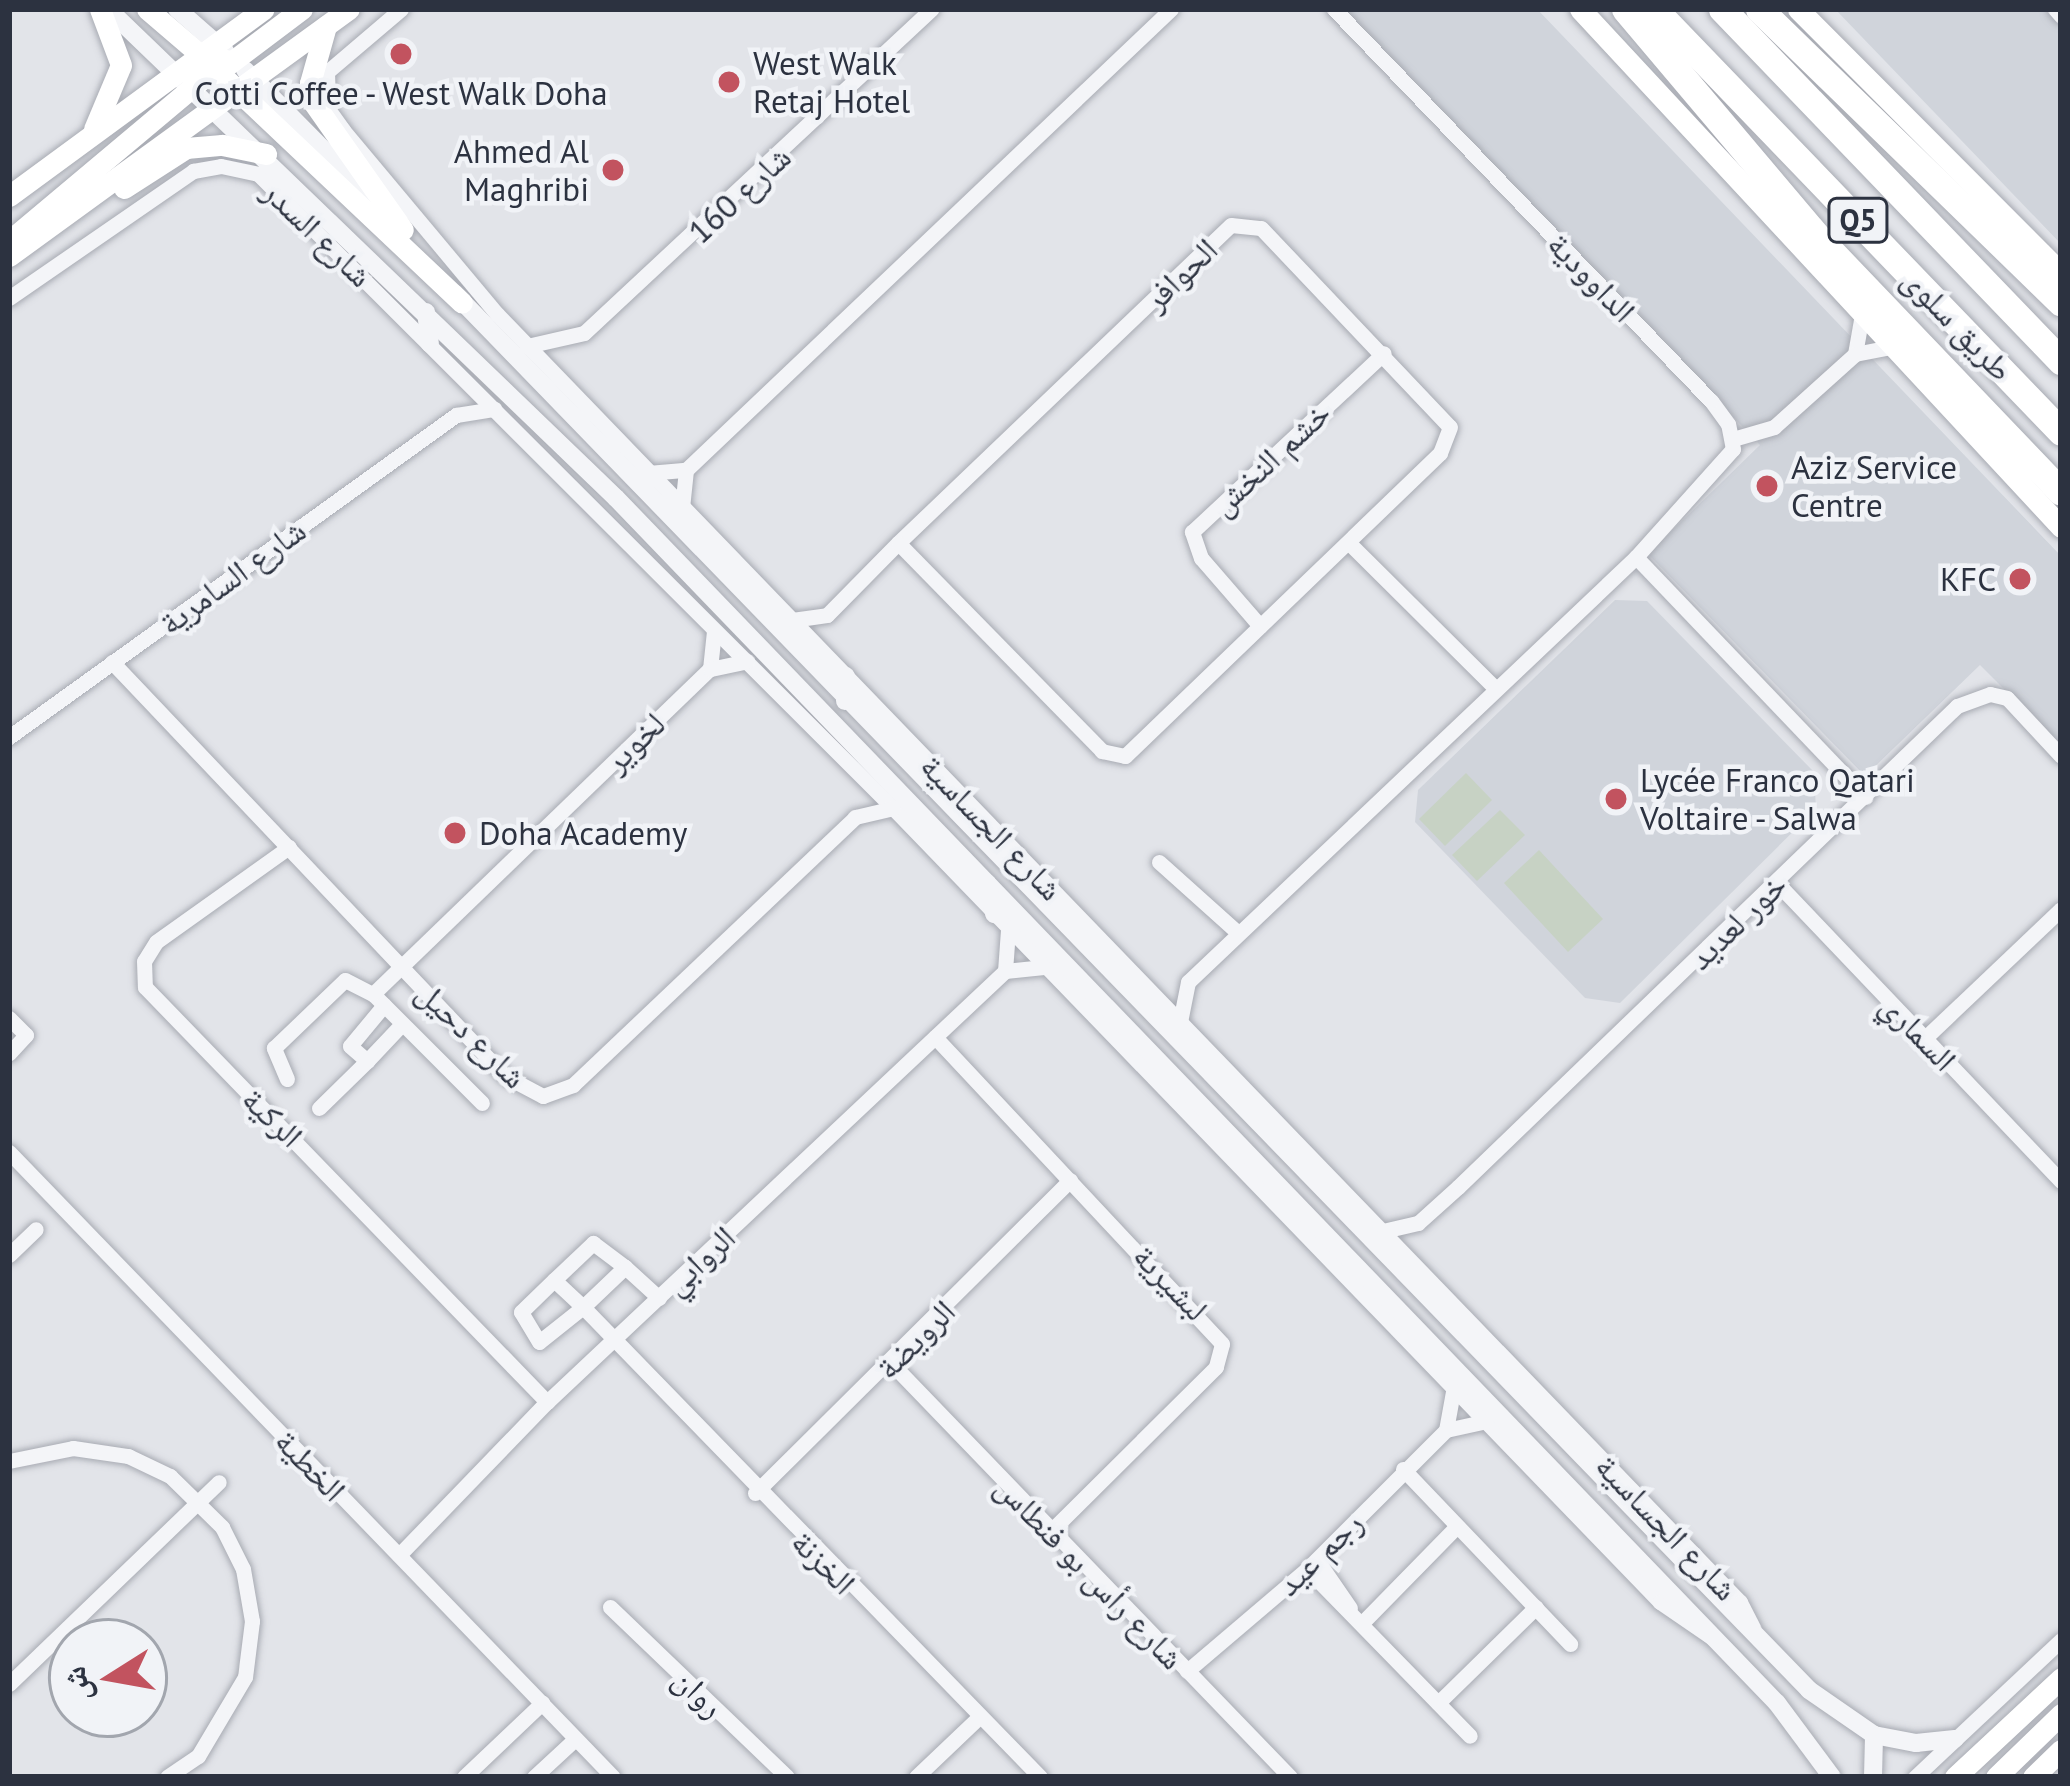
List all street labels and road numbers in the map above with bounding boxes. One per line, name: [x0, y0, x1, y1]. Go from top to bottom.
street label: شارع 160: [680, 137, 798, 251]
street label: شارع السدر: [255, 171, 381, 295]
road number: Q5: [1825, 196, 1891, 244]
street label: الداوودية: [1540, 224, 1644, 330]
street label: الحوافر: [1135, 229, 1225, 319]
street label: طريق سلوى: [1894, 259, 2022, 389]
street label: خشم النخش: [1202, 393, 1338, 523]
street label: شارع السامرية: [151, 510, 313, 642]
street label: لخوير: [595, 704, 673, 780]
street label: شارع الجساسية: [913, 746, 1071, 908]
street label: خور لعديد: [1680, 865, 1794, 977]
street label: شارع دحيل: [409, 972, 535, 1096]
street label: السماري: [1873, 985, 1965, 1079]
street label: الركية: [235, 1079, 311, 1155]
street label: الروابي: [655, 1217, 743, 1303]
street label: لبشيرية: [1126, 1236, 1216, 1328]
street label: الرويضة: [867, 1291, 963, 1387]
street label: الخطية: [267, 1421, 355, 1509]
street label: شارع الجساسية: [1588, 1446, 1746, 1608]
street label: شارع رأس بو فنطاس: [988, 1467, 1192, 1677]
street label: رجم عيد: [1268, 1503, 1370, 1603]
street label: الخزنة: [784, 1522, 864, 1602]
street label: روان: [665, 1659, 733, 1725]

